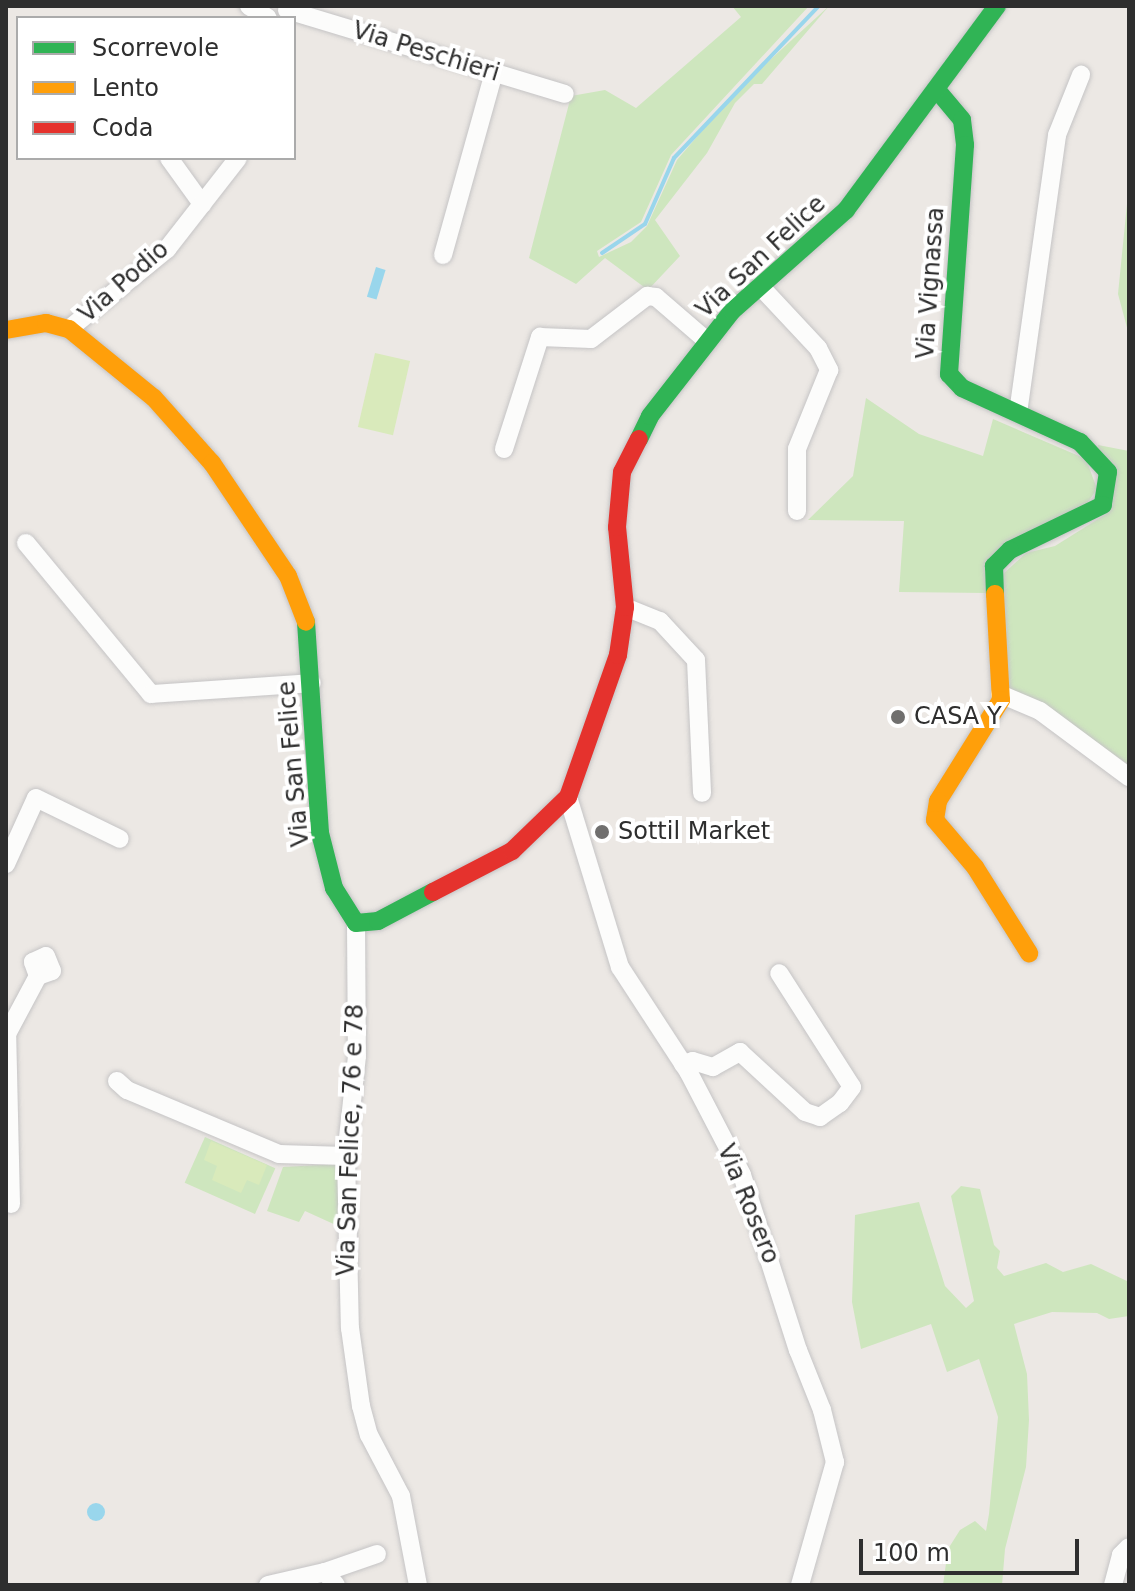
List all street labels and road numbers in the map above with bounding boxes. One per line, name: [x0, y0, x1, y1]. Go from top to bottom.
street label: Via Peschieri: [349, 16, 503, 88]
street label: Via San Felice: [690, 190, 832, 324]
street label: Via Vignassa: [911, 206, 951, 360]
street label: Via Podio: [73, 235, 175, 329]
street label: Via San Felice: [272, 680, 316, 848]
street label: Via San Felice, 76 e 78: [332, 1003, 370, 1277]
street label: Via Rosero: [711, 1140, 785, 1268]

